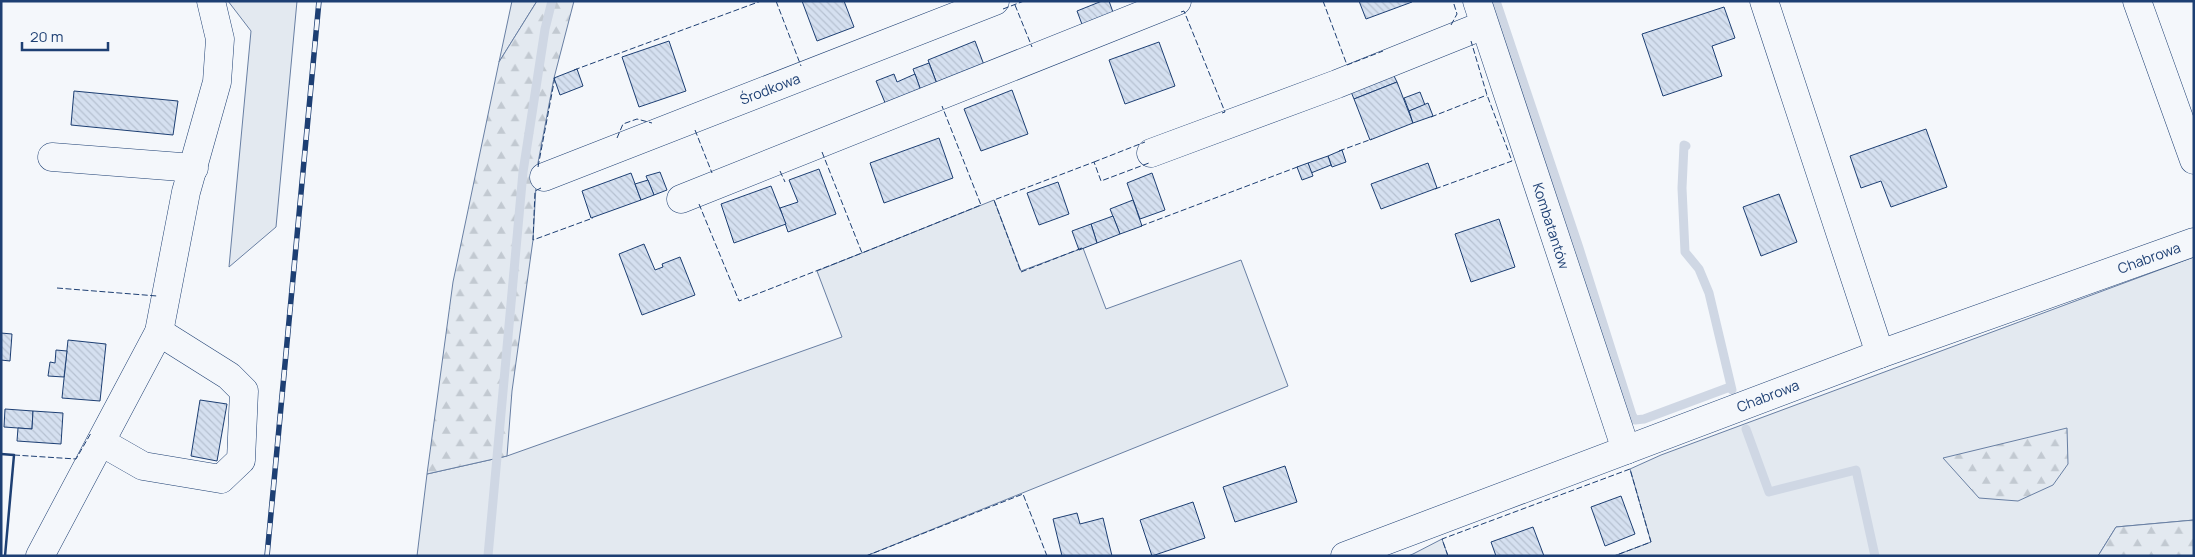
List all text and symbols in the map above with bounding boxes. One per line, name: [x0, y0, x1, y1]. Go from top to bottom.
scale bar: [22, 20, 109, 52]
text: 20 m: [30, 26, 63, 47]
street label: Środkowa: [737, 68, 803, 109]
street label: Kombatantów: [1529, 180, 1574, 272]
street label: Chabrowa: [2115, 237, 2183, 278]
street label: Chabrowa: [1734, 375, 1802, 416]

